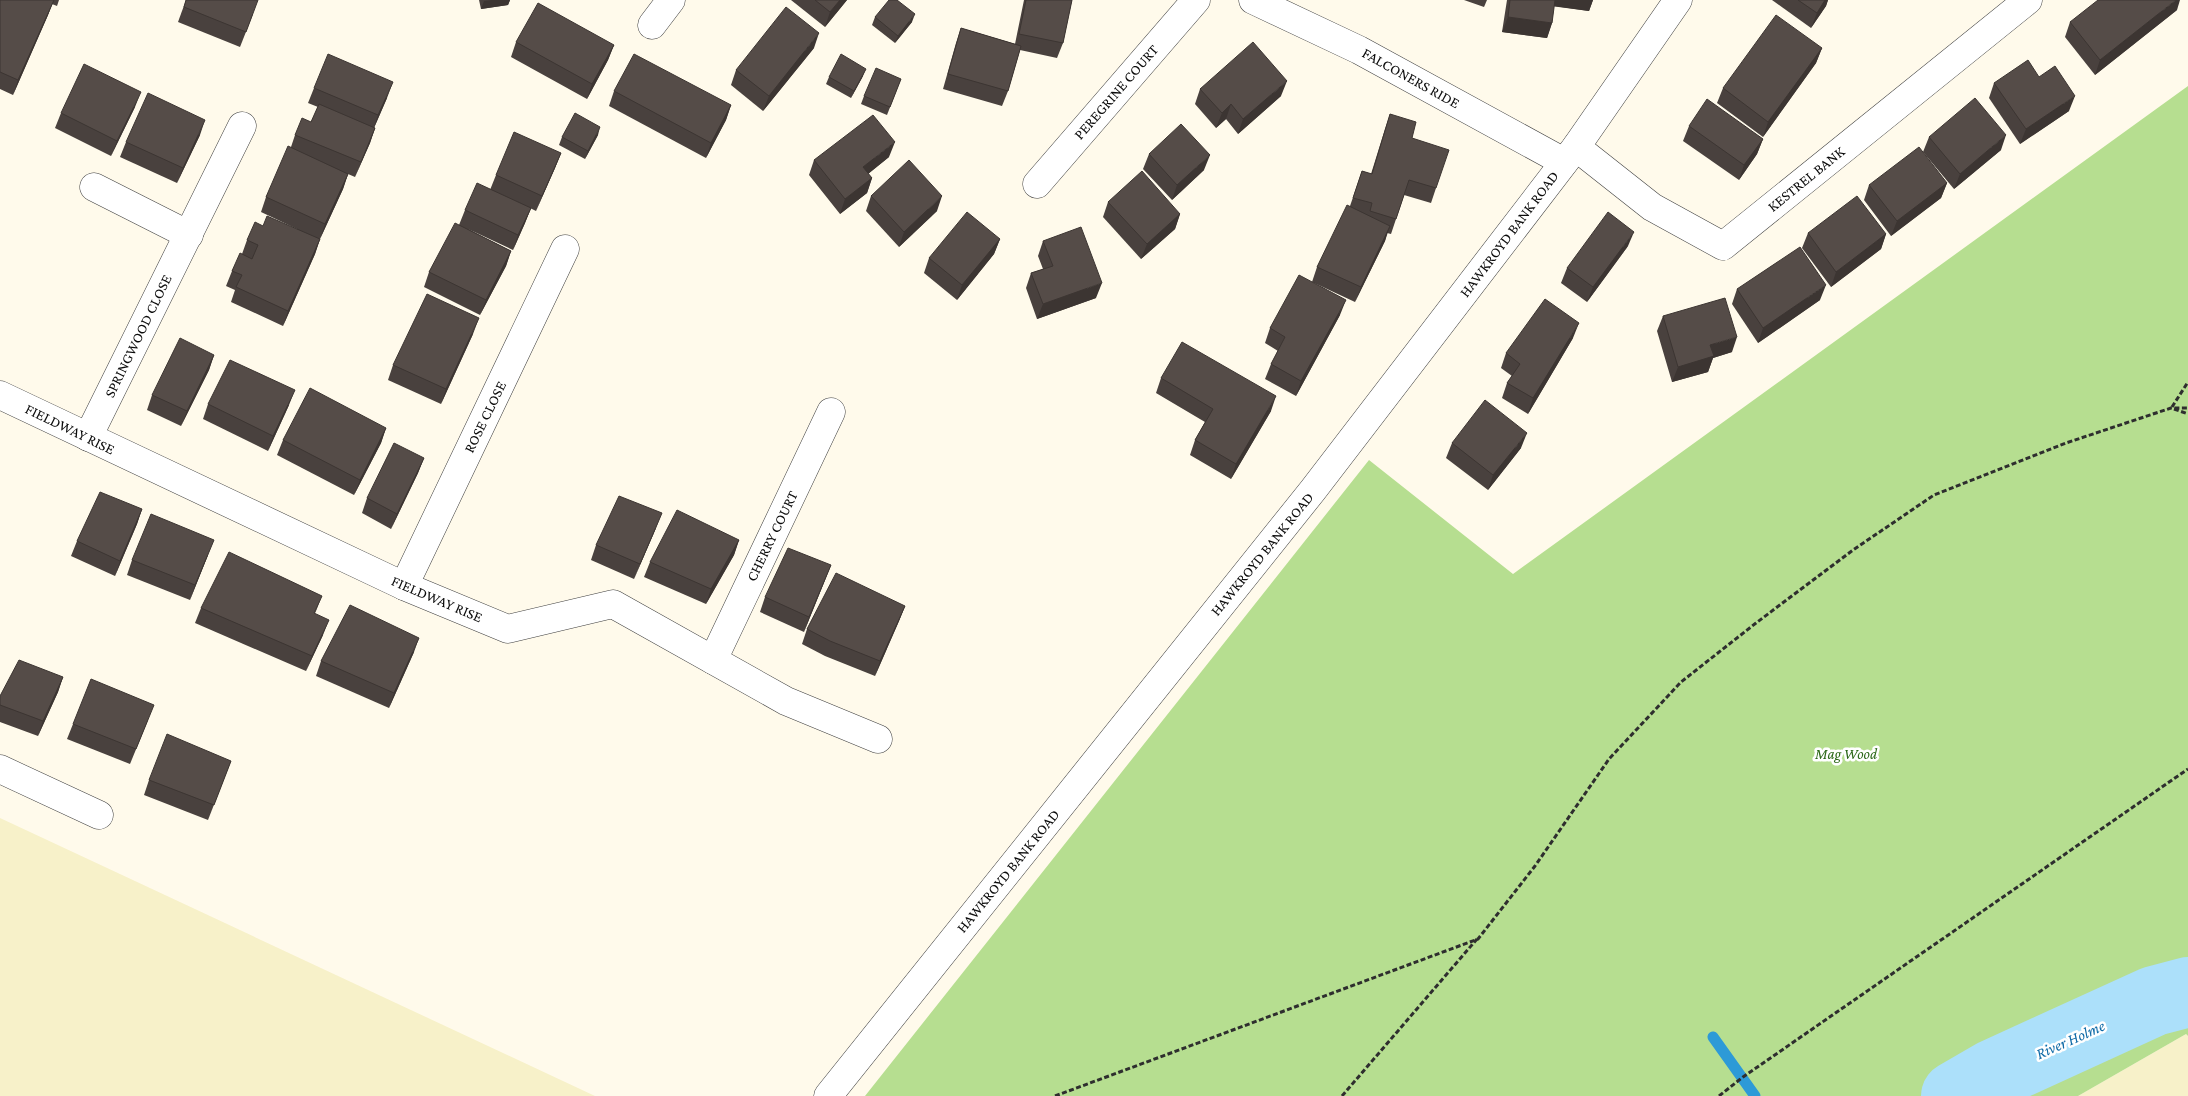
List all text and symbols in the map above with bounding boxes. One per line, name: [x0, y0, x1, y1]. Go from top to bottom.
street label: PEREGRINE COURT: [1071, 42, 1161, 142]
street label: FALCONERS RIDE: [1360, 45, 1462, 111]
street label: KESTREL BANK: [1765, 143, 1848, 215]
street label: HAWKROYD BANK ROAD: [1456, 168, 1562, 300]
street label: SPRINGWOOD CLOSE: [101, 272, 175, 400]
street label: ROSE CLOSE: [461, 379, 509, 455]
street label: FIELDWAY RISE: [23, 400, 117, 458]
street label: CHERRY COURT: [743, 488, 801, 584]
street label: HAWKROYD BANK ROAD: [1207, 489, 1317, 619]
street label: FIELDWAY RISE: [389, 573, 485, 625]
park label: Mag Wood: [1814, 746, 1878, 763]
street label: HAWKROYD BANK ROAD: [953, 806, 1063, 936]
water label: River Holme: [2033, 1017, 2107, 1062]

